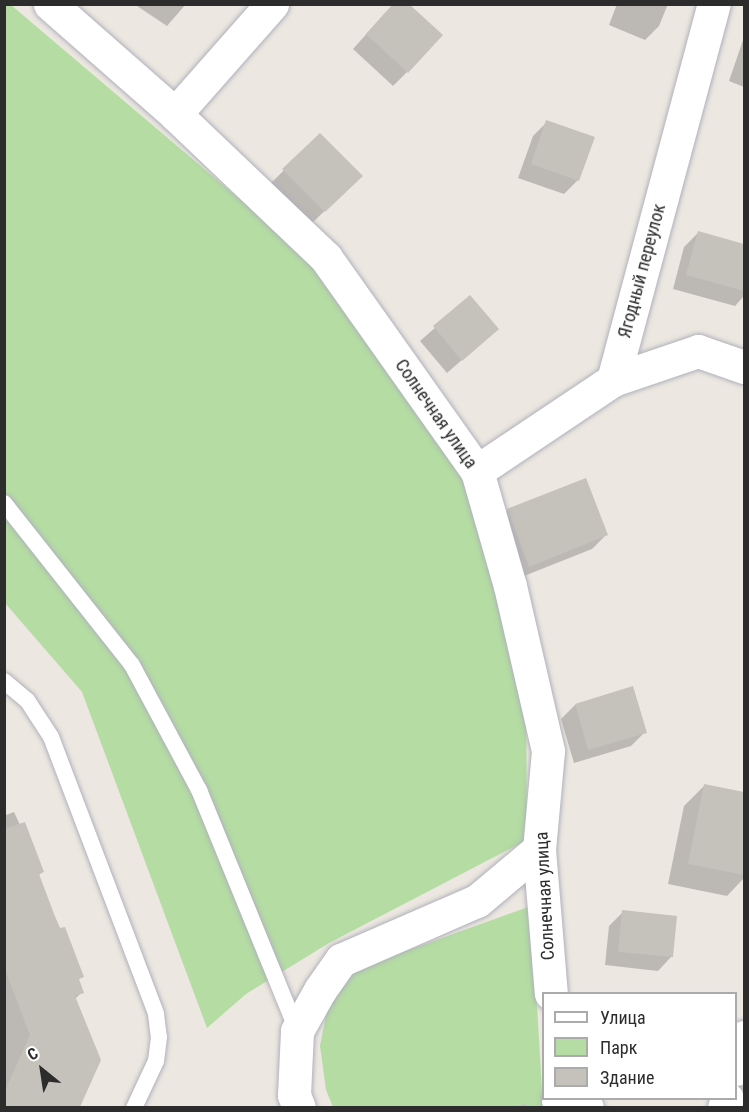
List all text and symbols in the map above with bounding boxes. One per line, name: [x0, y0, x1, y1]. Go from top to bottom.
street label: Ягодный переулок: [614, 201, 670, 341]
street label: Солнечная улица: [390, 355, 482, 473]
street label: Солнечная улица: [531, 831, 559, 961]
legend: [542, 992, 737, 1100]
text: Улица: [600, 1007, 646, 1028]
text: Парк: [600, 1037, 637, 1058]
north arrow: [12, 1040, 72, 1100]
text: С: [24, 1043, 41, 1064]
text: Здание: [600, 1067, 654, 1088]

